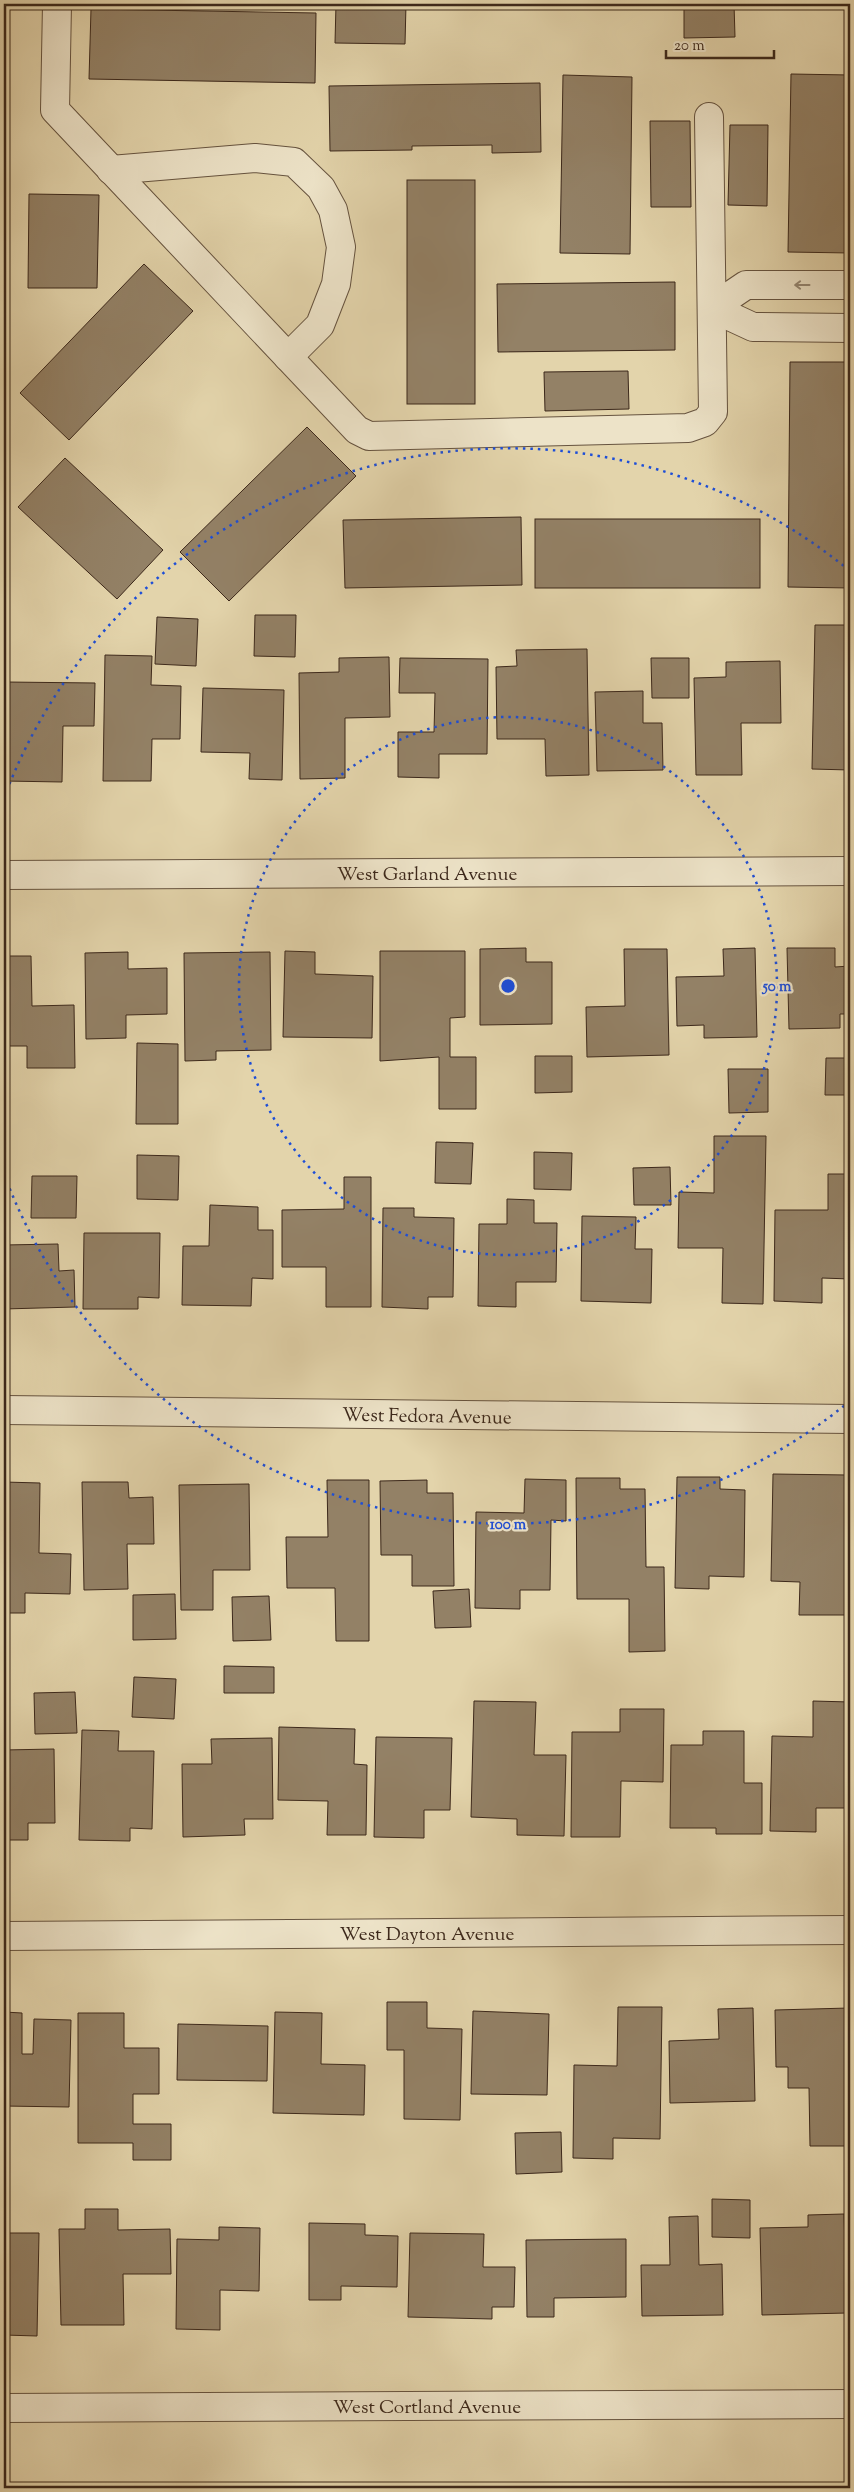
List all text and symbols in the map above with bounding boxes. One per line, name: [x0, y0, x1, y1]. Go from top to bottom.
scale bar: [666, 28, 774, 60]
text: 20 m: [674, 36, 705, 57]
one-way arrow: [794, 280, 810, 290]
street label: West Garland Avenue: [337, 862, 517, 889]
centre of rings: [499, 977, 517, 995]
text: 50 m: [762, 977, 792, 998]
street label: West Fedora Avenue: [342, 1403, 512, 1432]
text: 100 m: [490, 1515, 527, 1536]
street label: West Dayton Avenue: [340, 1922, 515, 1949]
street label: West Cortland Avenue: [333, 2395, 521, 2422]

